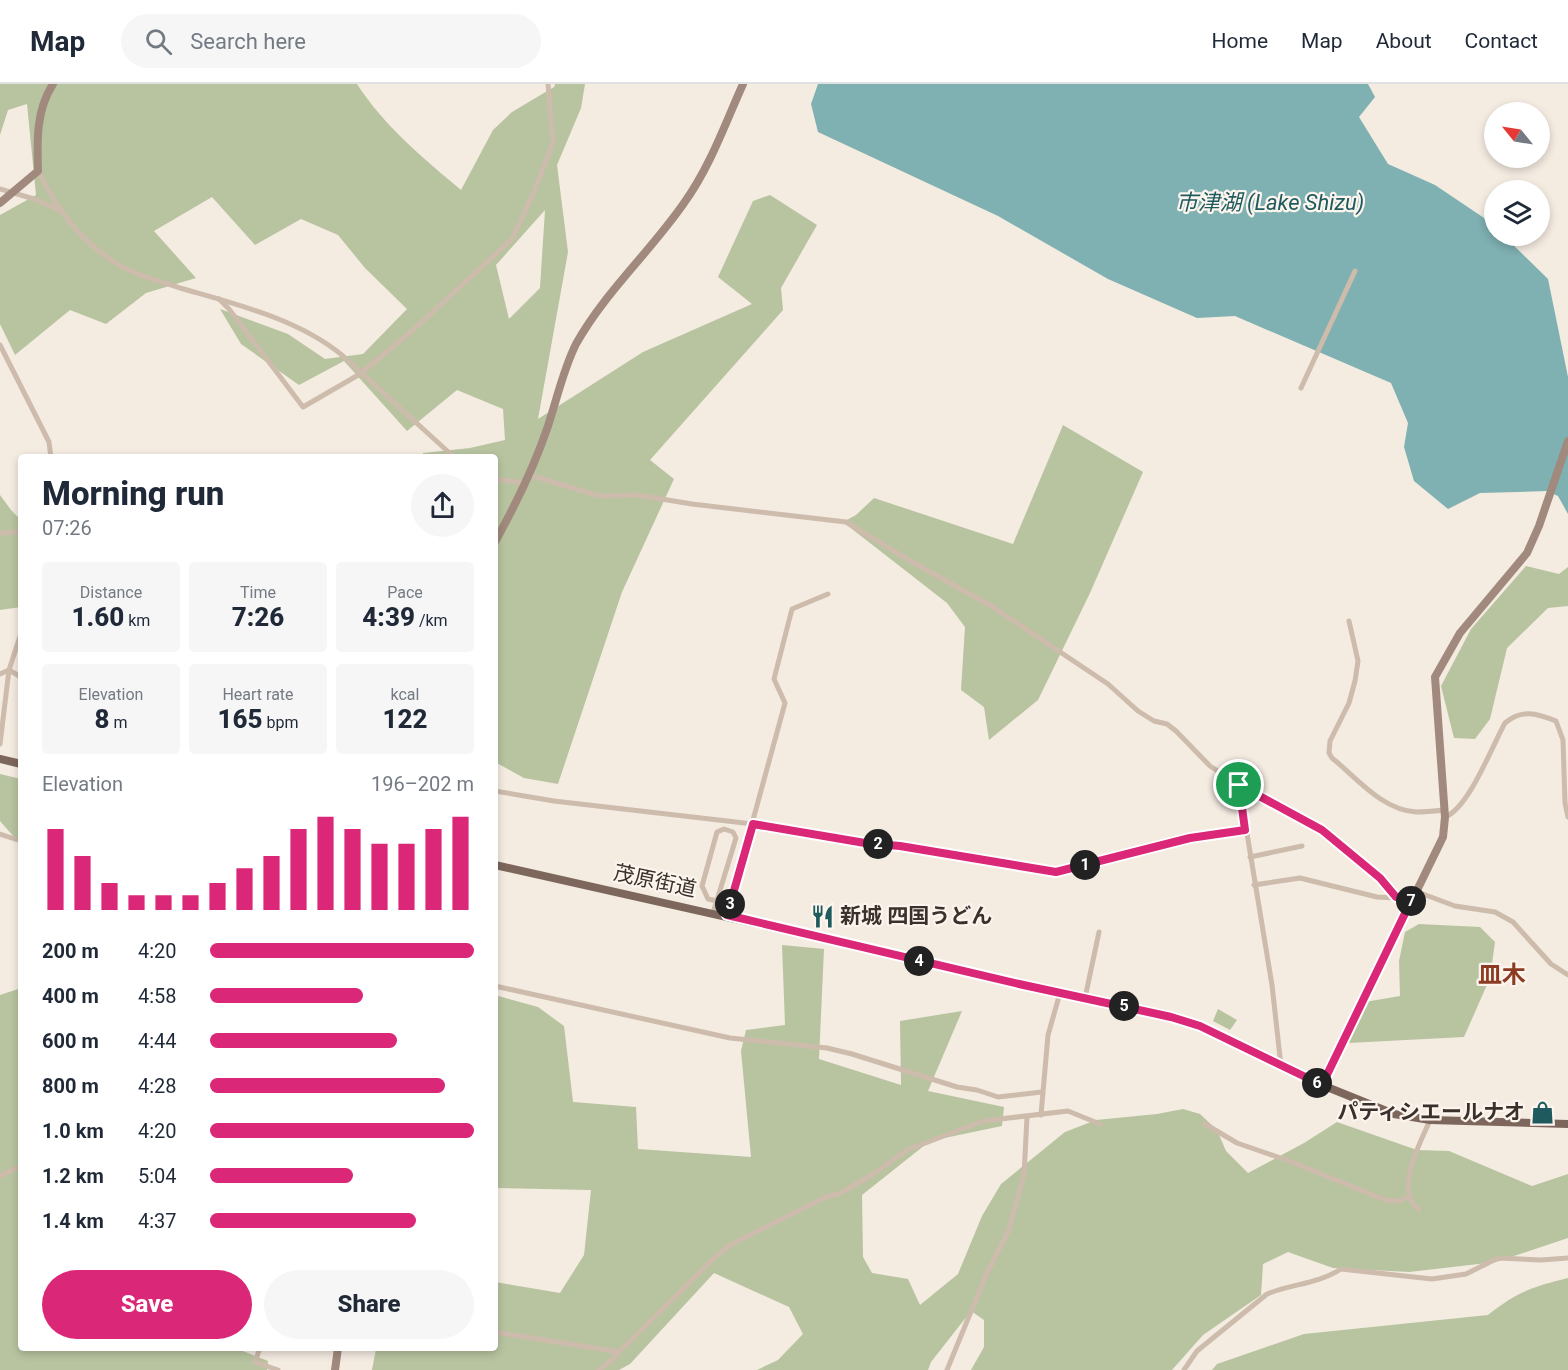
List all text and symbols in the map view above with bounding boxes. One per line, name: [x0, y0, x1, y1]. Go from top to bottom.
search box: [121, 14, 541, 68]
text: Map: [30, 25, 85, 58]
icon: search: [142, 25, 175, 58]
text: Search here: [190, 29, 306, 54]
text: Home: [1212, 29, 1268, 53]
text: Map: [1301, 29, 1343, 53]
text: About: [1376, 29, 1432, 53]
text: Contact: [1465, 29, 1538, 53]
north arrow: [1484, 102, 1550, 168]
map controls: [1484, 102, 1550, 246]
button: layers: [1484, 180, 1550, 246]
water label: 市津湖 (Lake Shizu): [1176, 190, 1364, 216]
text: Morning run: [42, 474, 224, 513]
button: share: [411, 474, 474, 537]
text: 07:26: [42, 516, 92, 540]
text: Distance: [80, 583, 142, 602]
text: Time: [240, 583, 276, 602]
text: Pace: [387, 583, 423, 602]
text: 1.60: [72, 602, 124, 632]
text: 7:26: [232, 602, 284, 632]
text: 4:39: [362, 602, 415, 632]
text: km: [124, 611, 150, 630]
text: /km: [415, 611, 448, 630]
text: Elevation: [79, 685, 143, 704]
text: Heart rate: [222, 685, 294, 704]
text: kcal: [391, 685, 419, 704]
text: 8: [95, 704, 110, 734]
text: 165: [218, 704, 263, 734]
text: 122: [383, 704, 427, 734]
text: m: [110, 713, 128, 732]
text: bpm: [263, 713, 298, 732]
pin: [1213, 759, 1264, 810]
icon: arrive: [1222, 768, 1255, 801]
text: Elevation: [42, 772, 123, 796]
text: 196–202 m: [371, 772, 474, 796]
pin: 2: [863, 829, 893, 859]
text: 2: [873, 834, 883, 853]
pin: 1: [1070, 850, 1100, 880]
text: 1: [1080, 855, 1090, 874]
street label: 茂原街道: [611, 861, 699, 901]
pin: 7: [1396, 886, 1426, 916]
pin: 3: [715, 889, 745, 919]
text: 7: [1406, 891, 1416, 910]
text: 3: [725, 894, 735, 913]
restaurant icon: 新城 四国うどん: [809, 903, 835, 929]
place label: 新城 四国うどん: [840, 904, 992, 928]
text: 200 m: [42, 939, 99, 963]
text: 4:20: [138, 939, 177, 963]
pin: 4: [904, 946, 934, 976]
text: 4: [914, 951, 924, 970]
district label: 皿木: [1478, 961, 1526, 989]
text: 400 m: [42, 984, 99, 1008]
text: 4:58: [138, 984, 177, 1008]
pin: 5: [1109, 991, 1139, 1021]
text: 5: [1119, 996, 1129, 1015]
text: 600 m: [42, 1029, 99, 1053]
text: 4:44: [138, 1029, 177, 1053]
pin: 6: [1302, 1068, 1332, 1098]
text: 6: [1312, 1073, 1322, 1092]
text: 800 m: [42, 1074, 99, 1098]
text: 4:28: [138, 1074, 177, 1098]
shop icon: パティシエールナオ: [1530, 1099, 1556, 1125]
place label: パティシエールナオ: [1337, 1100, 1525, 1124]
text: 1.0 km: [42, 1119, 104, 1143]
text: 4:20: [138, 1119, 177, 1143]
text: 1.2 km: [42, 1164, 104, 1188]
text: 5:04: [138, 1164, 177, 1188]
text: 1.4 km: [42, 1209, 104, 1233]
text: 4:37: [138, 1209, 177, 1233]
button: Save: [42, 1270, 252, 1339]
button: Share: [264, 1270, 474, 1339]

